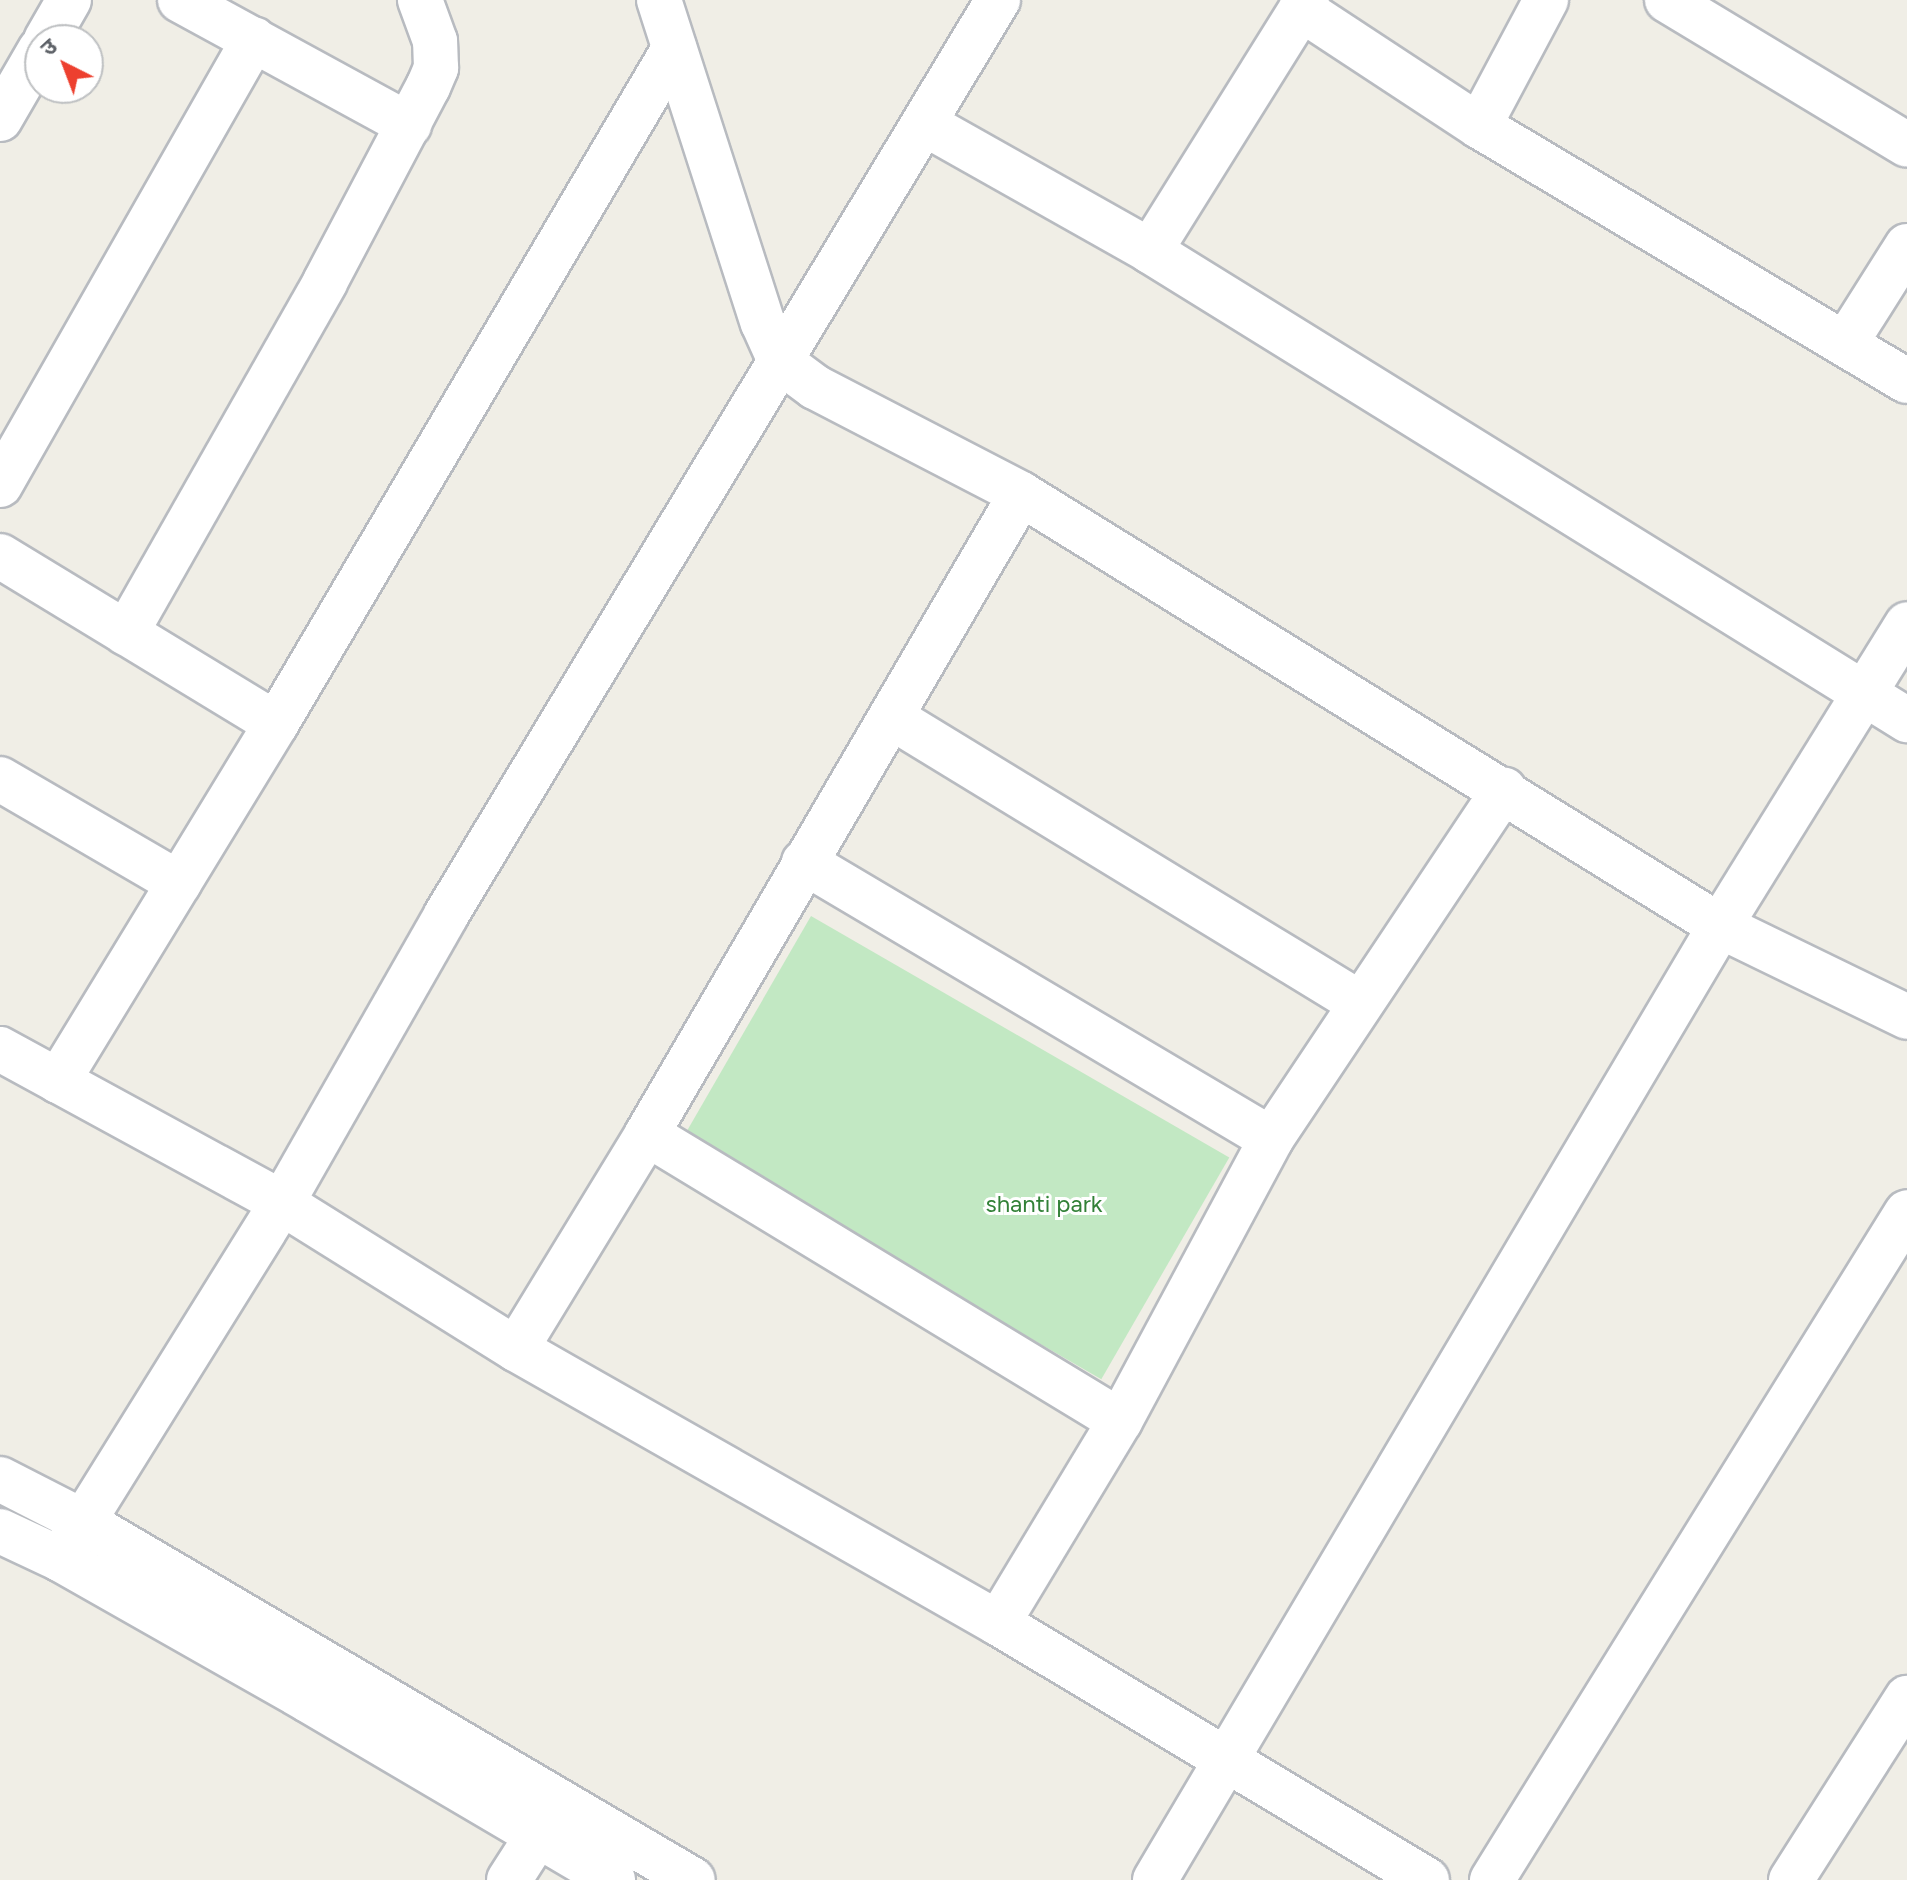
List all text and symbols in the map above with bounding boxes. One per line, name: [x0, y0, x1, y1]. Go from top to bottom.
north arrow: [24, 24, 104, 104]
text: उ: [35, 33, 63, 62]
park label: shanti park: [986, 1190, 1102, 1218]

